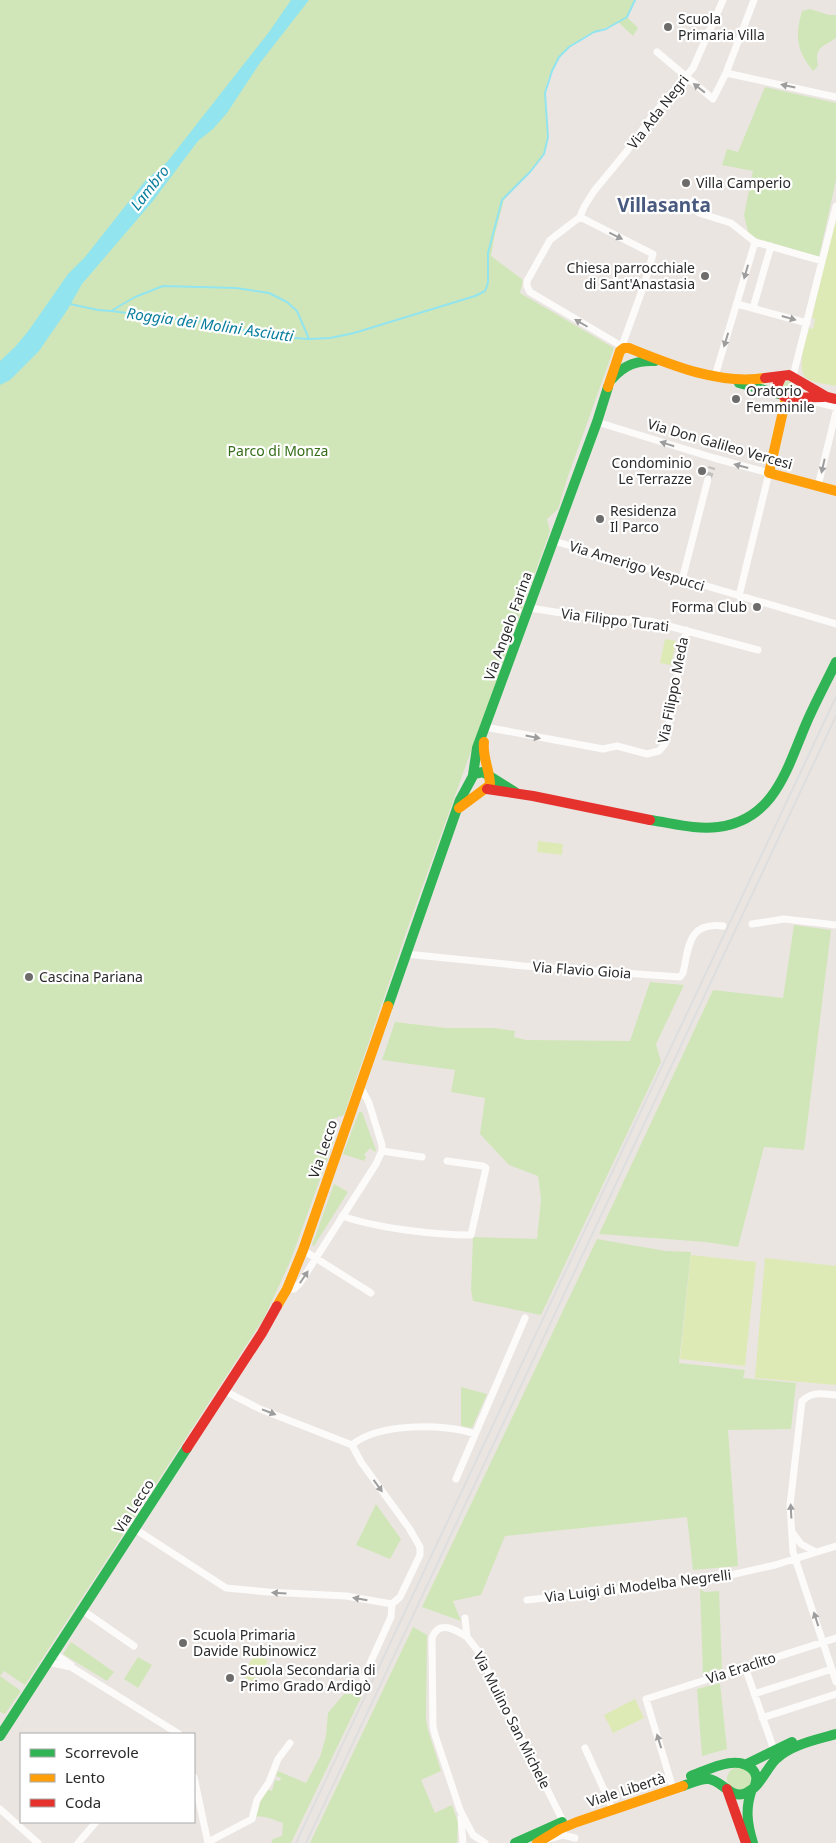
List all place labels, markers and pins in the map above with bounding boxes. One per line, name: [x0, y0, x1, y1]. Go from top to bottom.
place label: Scuola Primaria Villa: [678, 9, 765, 44]
marker: Scuola Primaria Villa: [662, 21, 674, 33]
place label: Villa Camperio: [696, 173, 791, 192]
marker: Villa Camperio: [680, 177, 692, 189]
place label: Chiesa parrocchiale di Sant'Anastasia: [567, 258, 695, 293]
marker: Chiesa parrocchiale di Sant'Anastasia: [699, 270, 711, 282]
place label: Oratorio Femminile: [746, 381, 815, 416]
marker: Oratorio Femminile: [730, 393, 742, 405]
place label: Condominio Le Terrazze: [612, 453, 692, 488]
marker: Condominio Le Terrazze: [696, 465, 708, 477]
place label: Residenza Il Parco: [610, 501, 677, 536]
marker: Residenza Il Parco: [594, 513, 606, 525]
place label: Forma Club: [671, 597, 747, 616]
marker: Forma Club: [751, 601, 763, 613]
place label: Cascina Pariana: [39, 967, 143, 986]
marker: Cascina Pariana: [23, 971, 35, 983]
place label: Scuola Primaria Davide Rubinowicz: [193, 1625, 317, 1660]
marker: Scuola Primaria Davide Rubinowicz: [177, 1637, 189, 1649]
place label: Scuola Secondaria di Primo Grado Ardigò: [240, 1660, 376, 1695]
marker: Scuola Secondaria di Primo Grado Ardigò: [224, 1672, 236, 1684]

